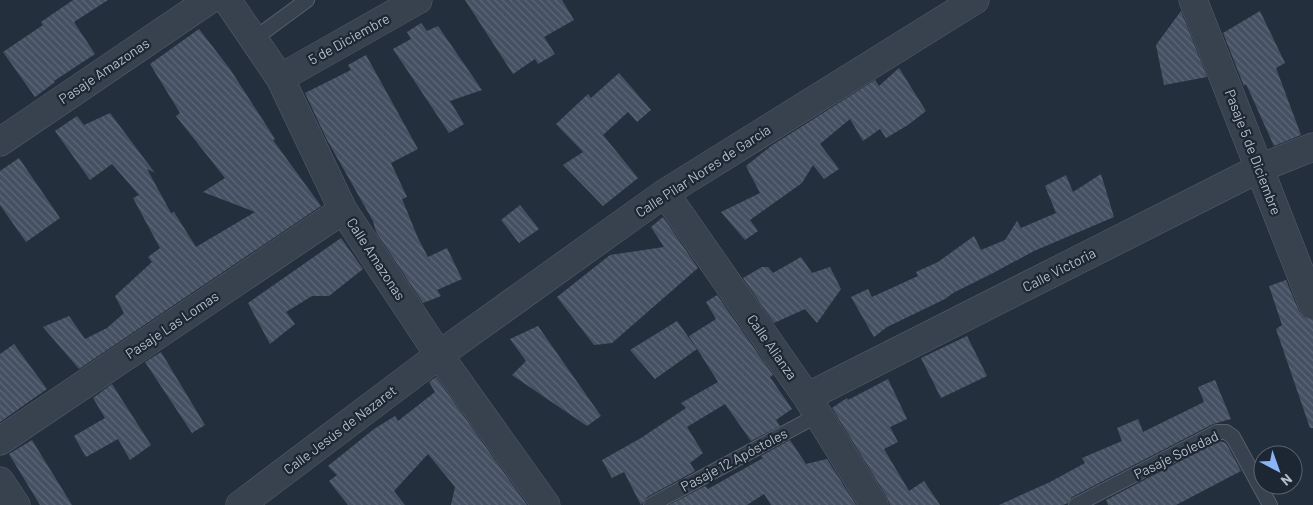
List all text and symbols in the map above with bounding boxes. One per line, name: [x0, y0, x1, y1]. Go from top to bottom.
street label: 5 de Diciembre: [305, 9, 392, 68]
street label: Pasaje Amazonas: [55, 34, 152, 107]
street label: Pasaje 5 de Diciembre: [1222, 87, 1285, 217]
street label: Calle Pilar Nores de García: [632, 121, 773, 221]
street label: Calle Amazonas: [343, 214, 410, 303]
street label: Calle Victoria: [1019, 244, 1098, 295]
street label: Pasaje Las Lomas: [122, 287, 222, 362]
street label: Calle Alianza: [744, 311, 801, 383]
street label: Calle Jesús de Nazaret: [280, 382, 399, 478]
street label: Pasaje 12 Apóstoles: [678, 424, 790, 495]
street label: Pasaje Soledad: [1131, 427, 1221, 482]
north arrow: [1253, 445, 1303, 495]
text: N: [1278, 471, 1296, 490]

